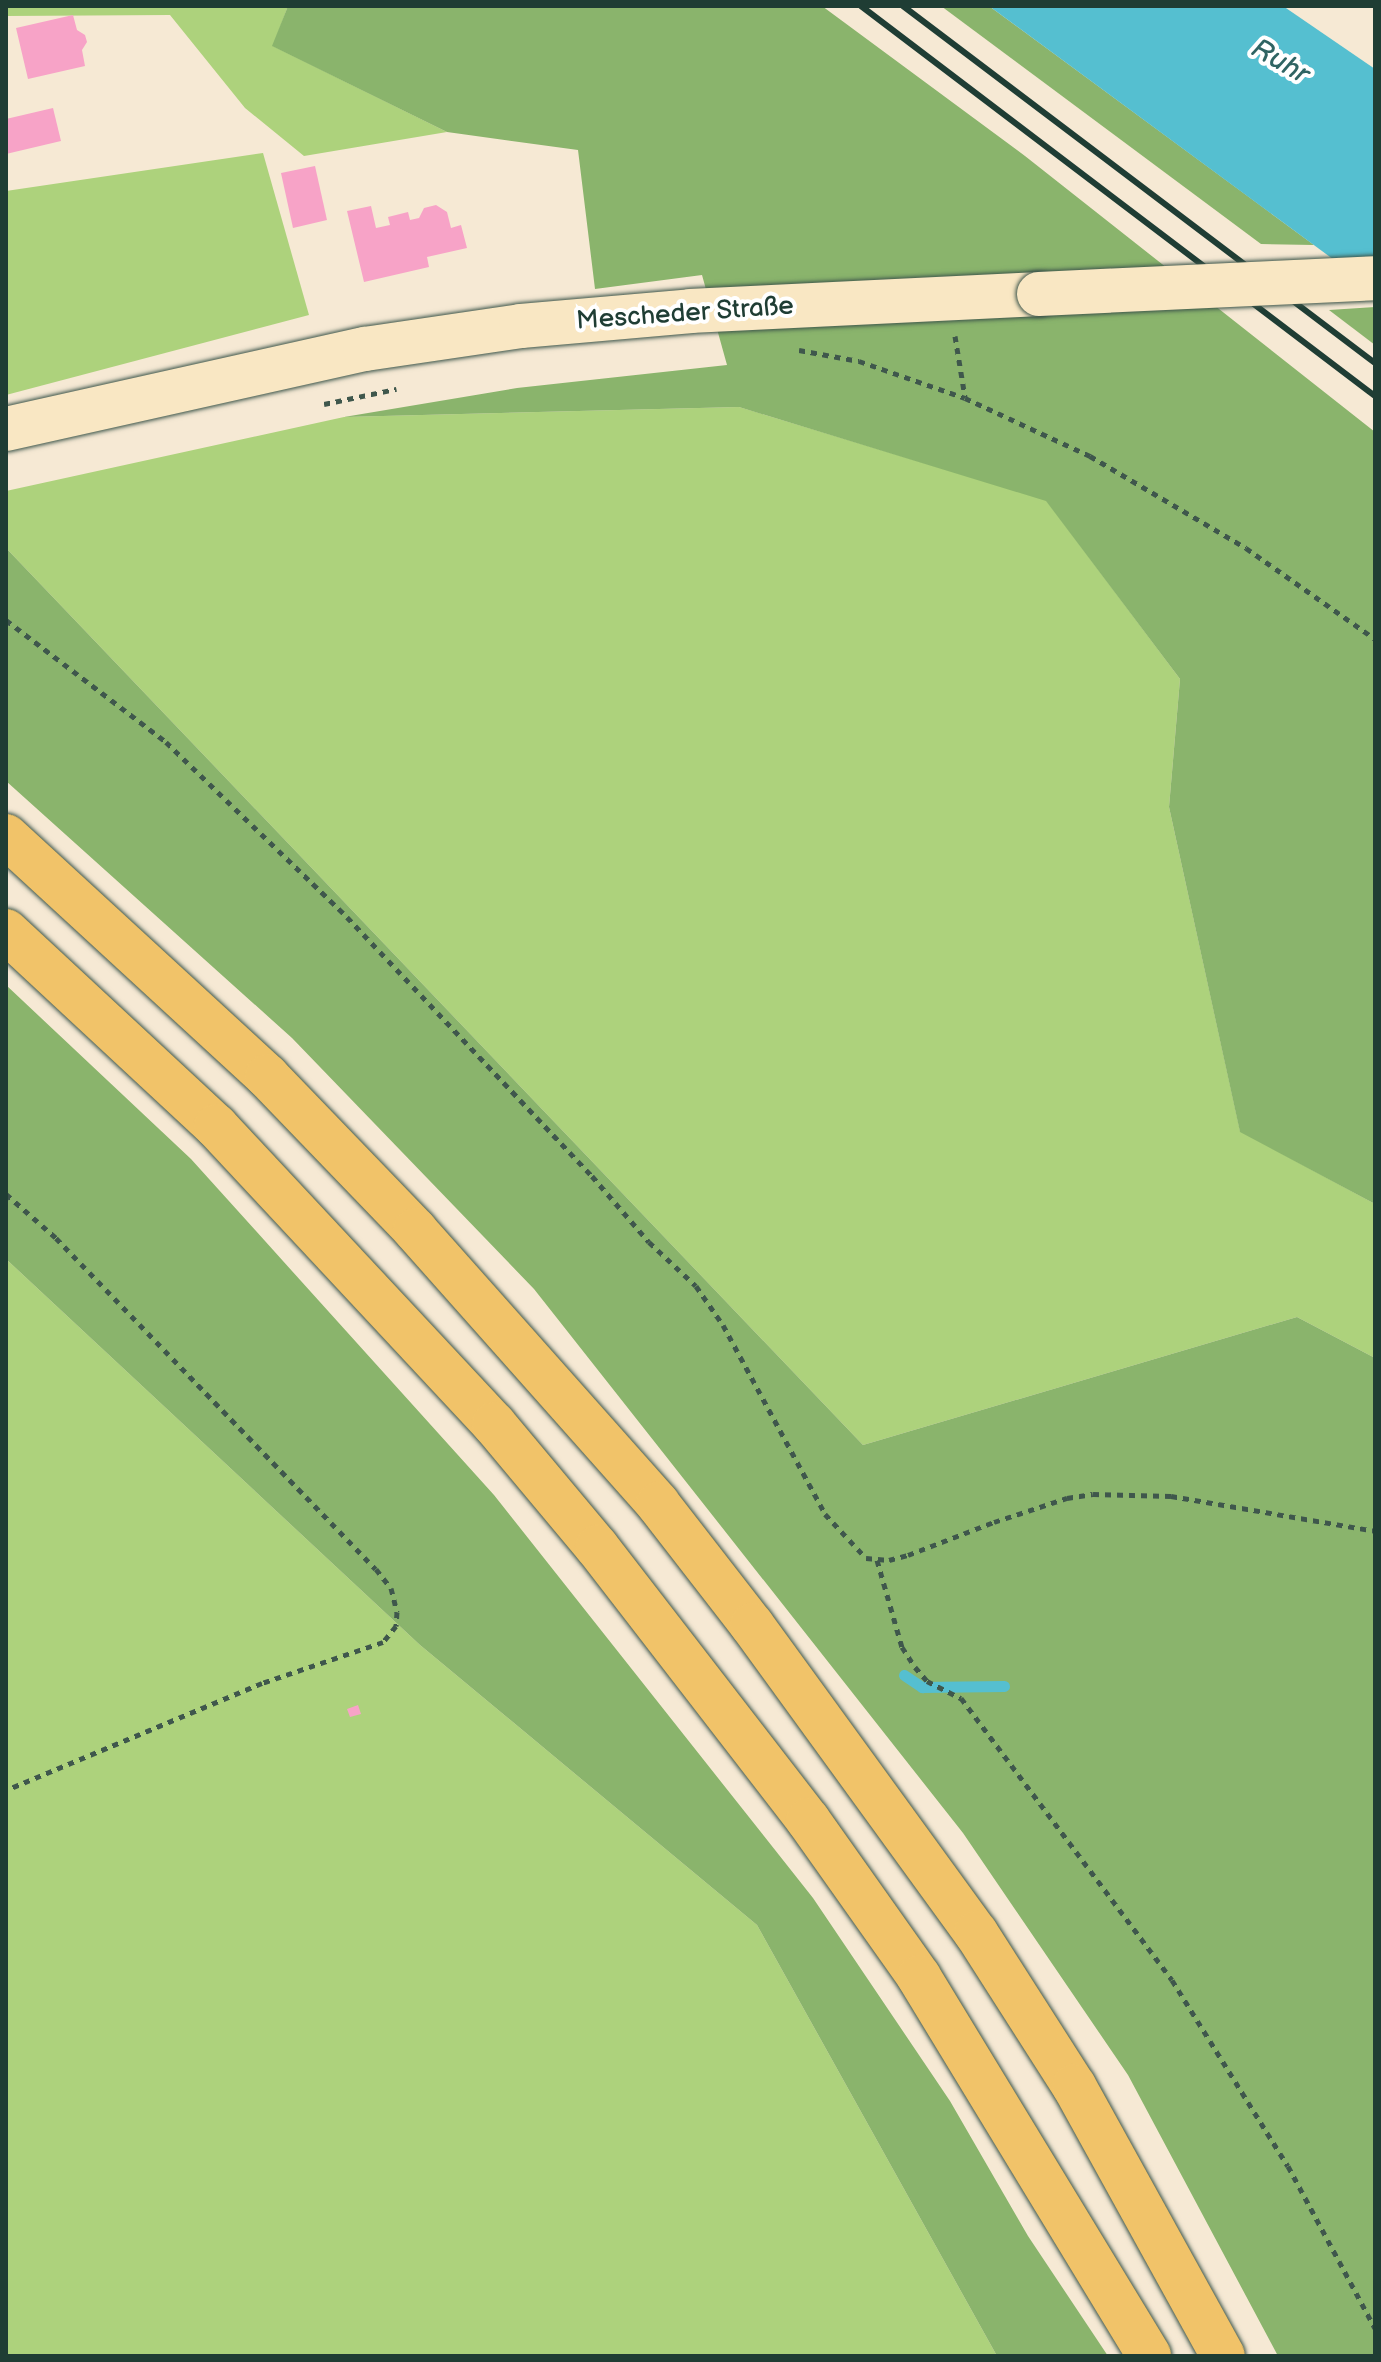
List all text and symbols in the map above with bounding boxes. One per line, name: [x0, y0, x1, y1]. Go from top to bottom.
water label: Ruhr: [1245, 32, 1315, 92]
street label: Mescheder Straße: [575, 291, 795, 337]

